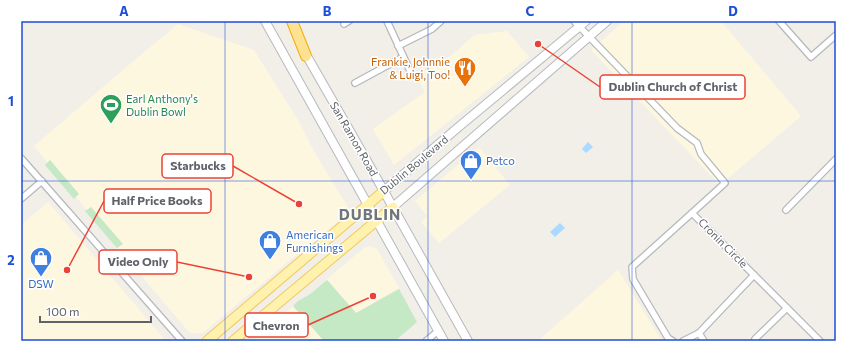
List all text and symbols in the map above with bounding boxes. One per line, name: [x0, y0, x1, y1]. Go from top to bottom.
text: A: [119, 3, 129, 19]
text: B: [323, 3, 332, 19]
text: C: [526, 3, 535, 19]
text: D: [728, 3, 738, 19]
place label: Frankie, Johnnie & Luigi, Too!: [371, 55, 450, 81]
restaurant icon: Frankie, Johnnie & Luigi, Too!: [452, 55, 478, 88]
callout: Dublin Church of Christ: [600, 75, 745, 99]
text: Dublin Church of Christ: [609, 79, 737, 93]
sports icon: Earl Anthony's Dublin Bowl: [98, 92, 124, 125]
place label: Earl Anthony's Dublin Bowl: [126, 92, 198, 118]
text: 1: [8, 93, 14, 109]
street label: San Ramon Road: [328, 99, 381, 178]
street label: Dublin Boulevard: [377, 132, 450, 197]
shop icon: Petco: [458, 148, 484, 181]
callout: Starbucks: [162, 154, 233, 178]
place label: Petco: [486, 154, 515, 167]
text: Starbucks: [170, 158, 226, 172]
callout: Half Price Books: [104, 189, 211, 213]
text: Half Price Books: [111, 193, 203, 207]
district label: DUBLIN: [339, 205, 401, 223]
street label: Cronin Circle: [696, 215, 751, 270]
shop icon: American Furnishings: [257, 228, 283, 261]
place label: American Furnishings: [286, 228, 343, 254]
shop icon: DSW: [28, 245, 54, 278]
callout: Video Only: [99, 250, 177, 274]
text: 2: [7, 252, 15, 268]
text: Video Only: [107, 254, 169, 268]
place label: DSW: [28, 277, 54, 290]
scale bar: [40, 298, 151, 324]
text: 100 m: [46, 304, 80, 318]
callout: Chevron: [245, 313, 308, 337]
text: Chevron: [253, 318, 299, 332]

